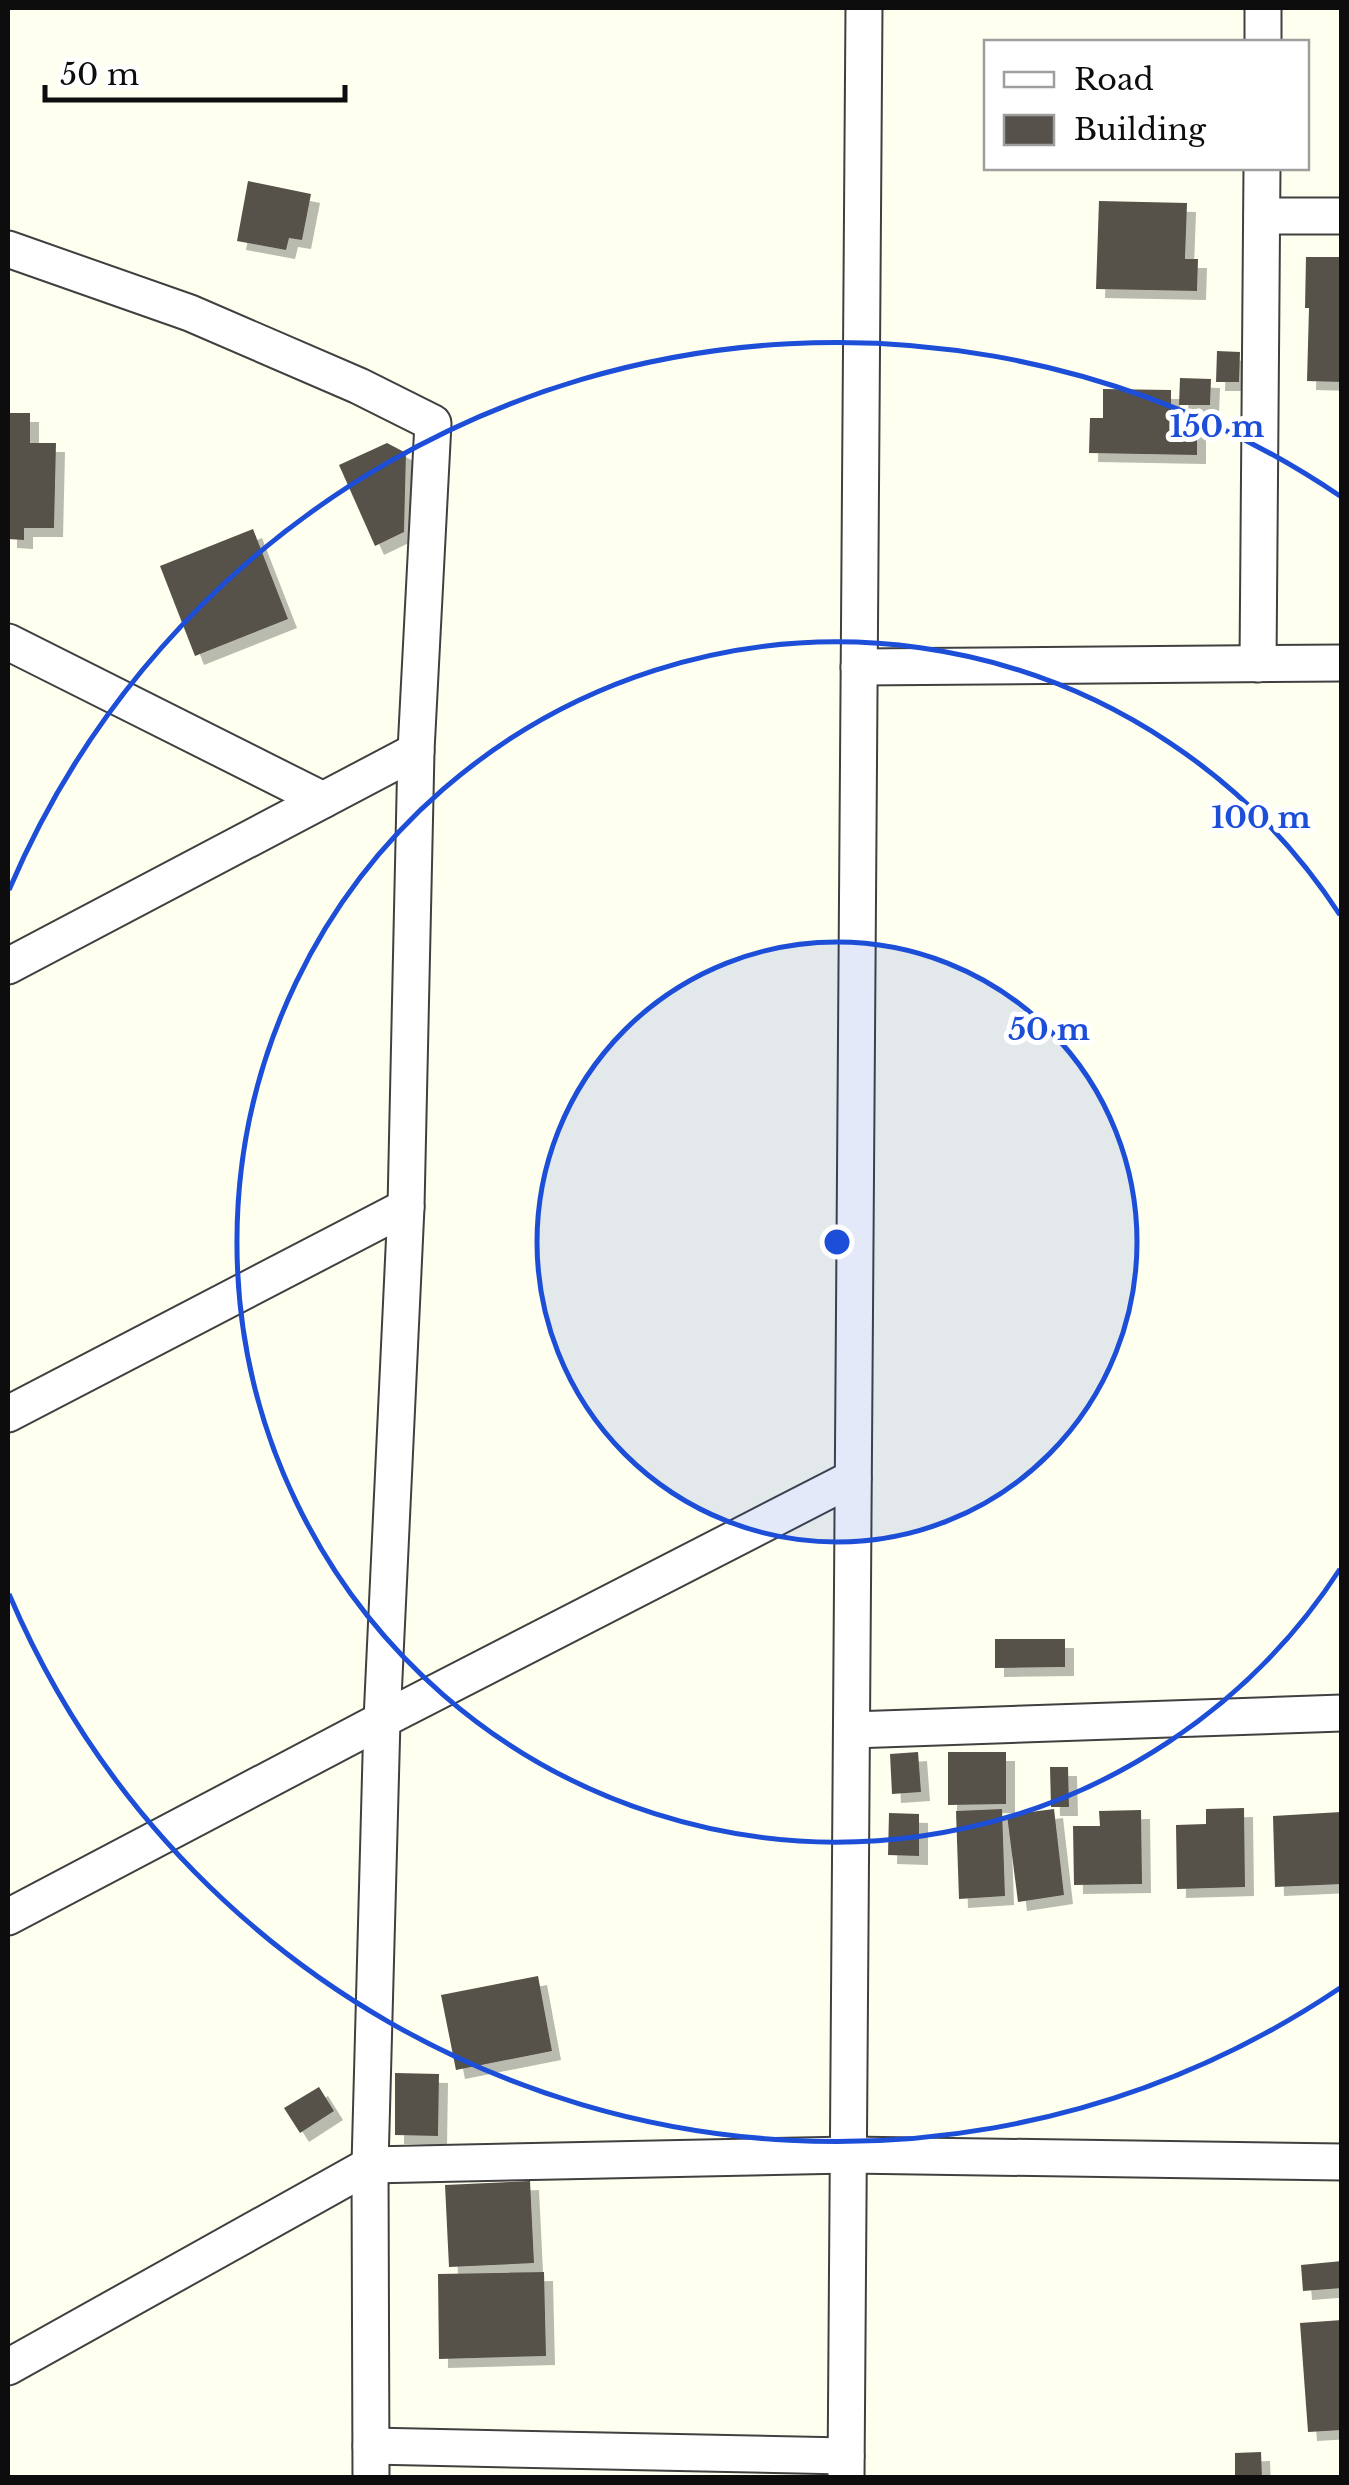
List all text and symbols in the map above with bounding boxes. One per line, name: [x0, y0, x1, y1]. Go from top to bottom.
scale bar: [45, 40, 345, 102]
legend: [984, 40, 1309, 170]
text: 50 m: [60, 56, 139, 93]
text: Road: [1074, 61, 1154, 98]
text: Building: [1074, 111, 1207, 148]
text: 150 m: [1170, 408, 1264, 445]
text: 100 m: [1211, 799, 1311, 836]
text: 50 m: [1008, 1011, 1090, 1048]
centre of rings: [819, 1224, 855, 1260]

